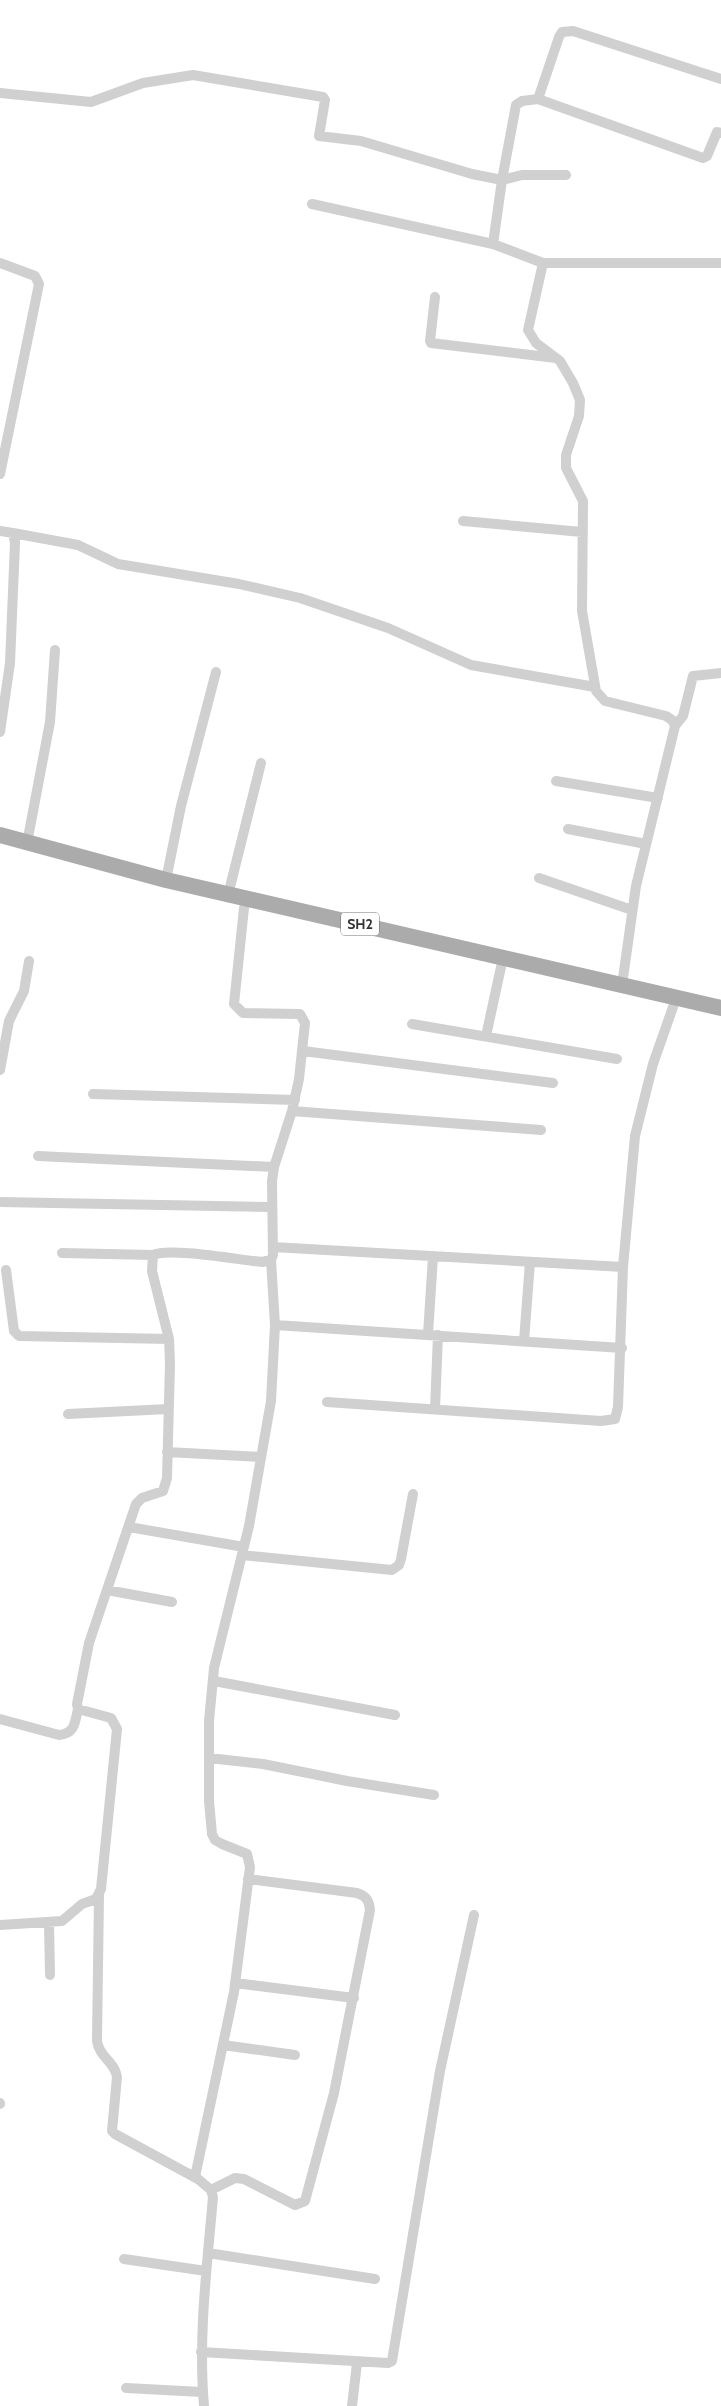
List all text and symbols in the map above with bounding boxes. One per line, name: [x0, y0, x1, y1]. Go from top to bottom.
road number: SH2: [341, 912, 379, 936]

